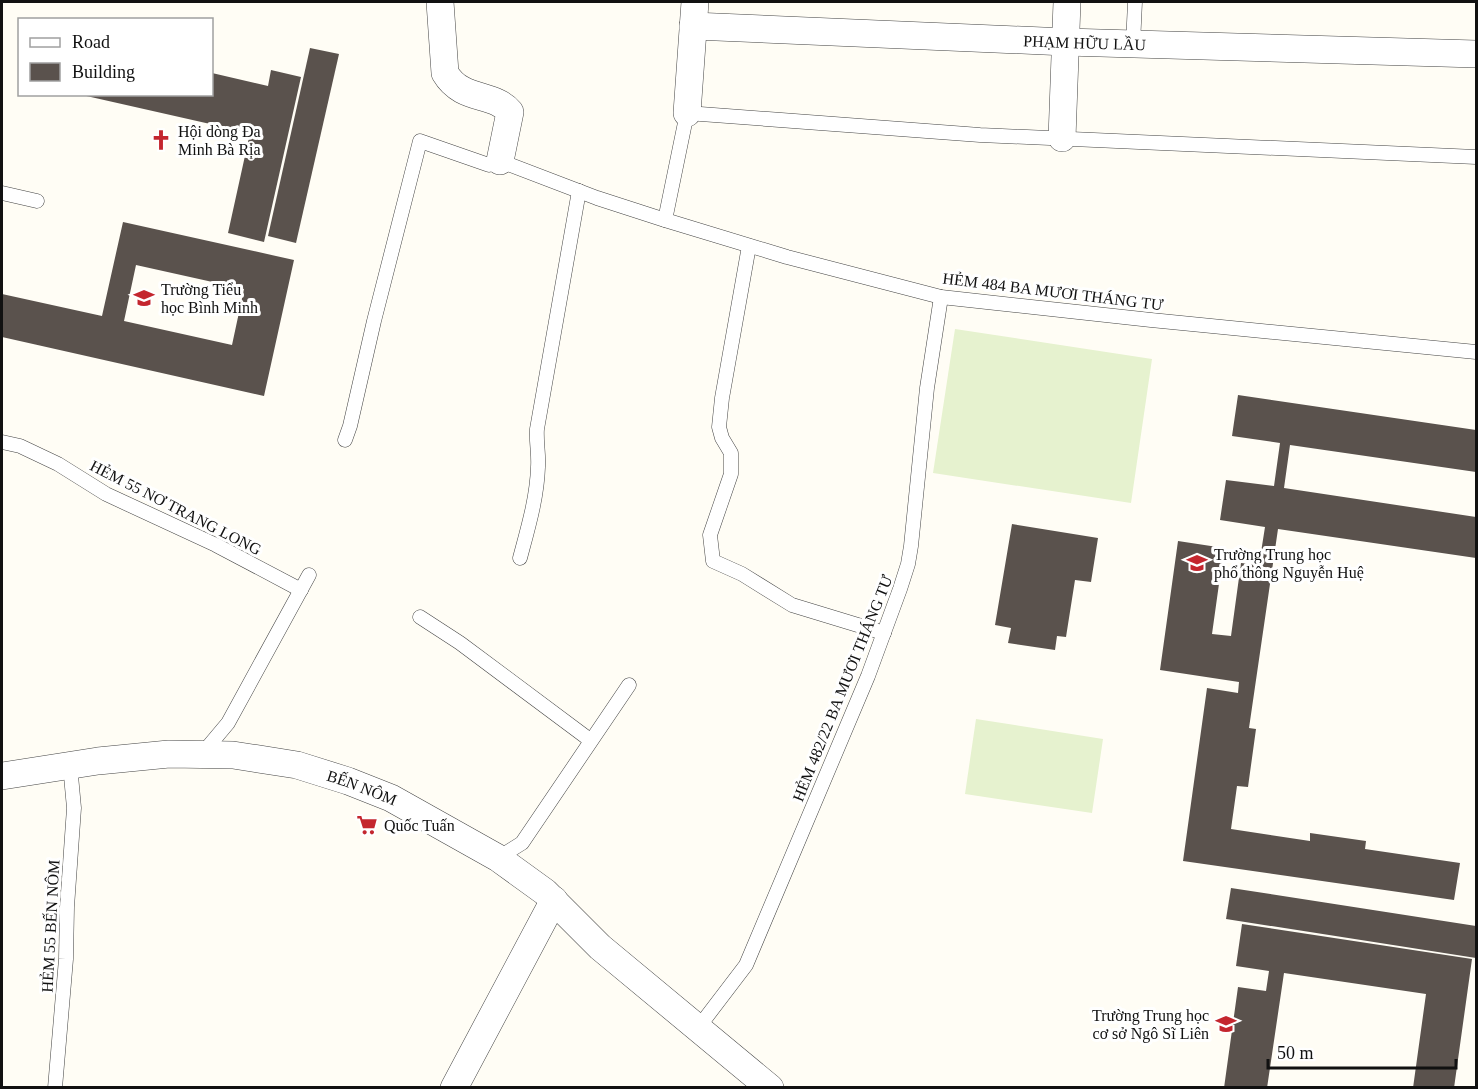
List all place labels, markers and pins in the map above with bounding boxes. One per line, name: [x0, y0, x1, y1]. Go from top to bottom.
place label: Hội dòng Đa Minh Bà Rịa: [178, 123, 261, 158]
church icon: Hội dòng Đa Minh Bà Rịa: [149, 128, 173, 152]
place label: Trường Tiểu học Bình Minh: [161, 281, 258, 316]
school or university icon: Trường Tiểu học Bình Minh: [132, 286, 156, 310]
place label: Trường Trung học phổ thông Nguyễn Huệ: [1214, 546, 1364, 582]
school or university icon: Trường Trung học phổ thông Nguyễn Huệ: [1185, 551, 1209, 575]
supermarket icon: Quốc Tuấn: [355, 813, 379, 837]
place label: Quốc Tuấn: [384, 817, 455, 834]
place label: Trường Trung học cơ sở Ngô Sĩ Liên: [1092, 1007, 1209, 1043]
school or university icon: Trường Trung học cơ sở Ngô Sĩ Liên: [1214, 1012, 1238, 1036]

